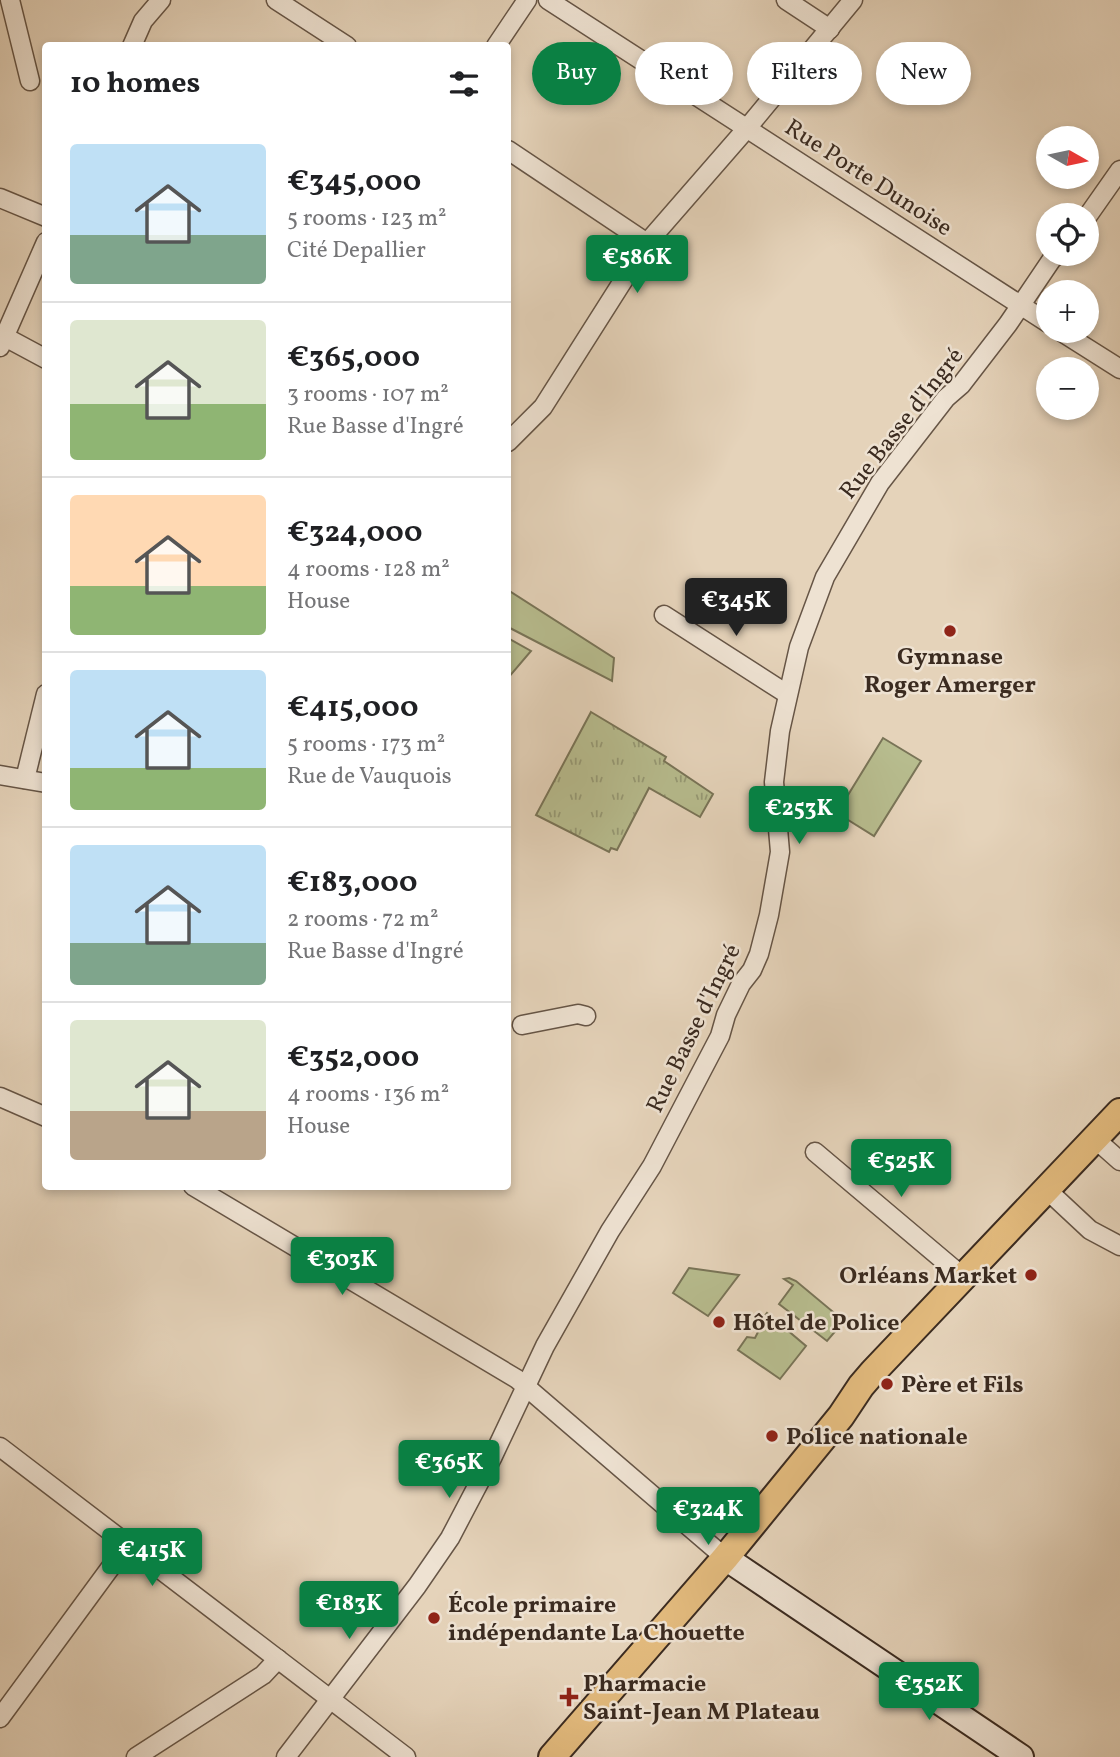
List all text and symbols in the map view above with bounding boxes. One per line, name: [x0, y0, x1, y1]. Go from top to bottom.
chip: Buy: [532, 42, 621, 105]
chip: Rent: [635, 42, 733, 105]
chip: Filters: [747, 42, 862, 105]
chip: New: [876, 42, 971, 105]
text: 10 homes: [70, 63, 200, 105]
icon: filters: [445, 65, 483, 103]
street label: Rue Porte Dunoise: [777, 112, 958, 246]
north arrow: [1036, 126, 1099, 189]
map controls: [1036, 126, 1099, 420]
text: €345,000: [287, 161, 421, 203]
icon: home: [126, 172, 210, 256]
text: 5 rooms · 123 m²: [287, 203, 447, 235]
button: locate: [1036, 203, 1099, 266]
text: Cité Depallier: [287, 235, 426, 267]
pin: €586K: [588, 236, 686, 295]
text: €586K: [602, 242, 672, 274]
button: +: [1036, 280, 1099, 343]
text: €365,000: [287, 337, 420, 379]
street label: Rue Basse d'Ingré: [832, 341, 973, 507]
icon: home: [126, 348, 210, 432]
button: −: [1036, 357, 1099, 420]
text: 3 rooms · 107 m²: [287, 379, 449, 411]
text: Rue Basse d'Ingré: [287, 411, 464, 443]
text: €324,000: [287, 512, 422, 554]
icon: home: [126, 523, 210, 607]
text: 4 rooms · 128 m²: [287, 554, 450, 586]
pin: €345K: [687, 578, 785, 638]
text: €345K: [701, 585, 771, 617]
text: House: [287, 586, 350, 618]
marker: Gymnase Roger Amerger: [942, 623, 958, 639]
place label: Gymnase Roger Amerger: [864, 641, 1036, 703]
text: €415,000: [287, 687, 418, 729]
icon: home: [126, 698, 210, 782]
text: 5 rooms · 173 m²: [287, 729, 445, 761]
text: Rue de Vauquois: [287, 761, 452, 793]
pin: €253K: [750, 786, 848, 846]
text: €253K: [765, 793, 833, 825]
text: €183,000: [287, 862, 418, 904]
icon: home: [126, 873, 210, 957]
text: 2 rooms · 72 m²: [287, 904, 438, 936]
text: Rue Basse d'Ingré: [287, 936, 464, 968]
street label: Rue Basse d'Ingré: [639, 939, 750, 1119]
text: €352,000: [287, 1037, 419, 1079]
icon: home: [126, 1048, 210, 1132]
text: 4 rooms · 136 m²: [287, 1079, 449, 1111]
text: House: [287, 1111, 350, 1143]
pin: €525K: [852, 1140, 950, 1199]
text: €525K: [867, 1146, 935, 1178]
pin: €303K: [293, 1238, 391, 1297]
text: €303K: [307, 1244, 377, 1276]
place label: Orléans Market: [839, 1260, 1017, 1294]
marker: Orléans Market: [1023, 1267, 1039, 1283]
place label: Hôtel de Police: [733, 1307, 899, 1341]
marker: Hôtel de Police: [711, 1314, 727, 1330]
place label: Père et Fils: [901, 1369, 1024, 1403]
marker: Père et Fils: [879, 1376, 895, 1392]
place label: Police nationale: [786, 1421, 968, 1455]
marker: Police nationale: [764, 1428, 780, 1444]
pin: €365K: [400, 1440, 498, 1500]
text: €365K: [414, 1447, 484, 1479]
pin: €324K: [659, 1488, 757, 1547]
text: €324K: [673, 1494, 743, 1526]
pin: €415K: [103, 1528, 201, 1588]
text: €415K: [118, 1535, 186, 1567]
pin: €183K: [300, 1582, 398, 1641]
text: €183K: [315, 1588, 383, 1620]
place label: École primaire indépendante La Chouette: [448, 1589, 745, 1651]
marker: École primaire indépendante La Chouette: [426, 1610, 442, 1626]
pin: €352K: [880, 1662, 978, 1722]
place label: Pharmacie Saint-Jean M Plateau: [583, 1668, 820, 1730]
text: €352K: [895, 1669, 963, 1701]
marker: Pharmacie Saint-Jean M Plateau: [561, 1689, 577, 1705]

